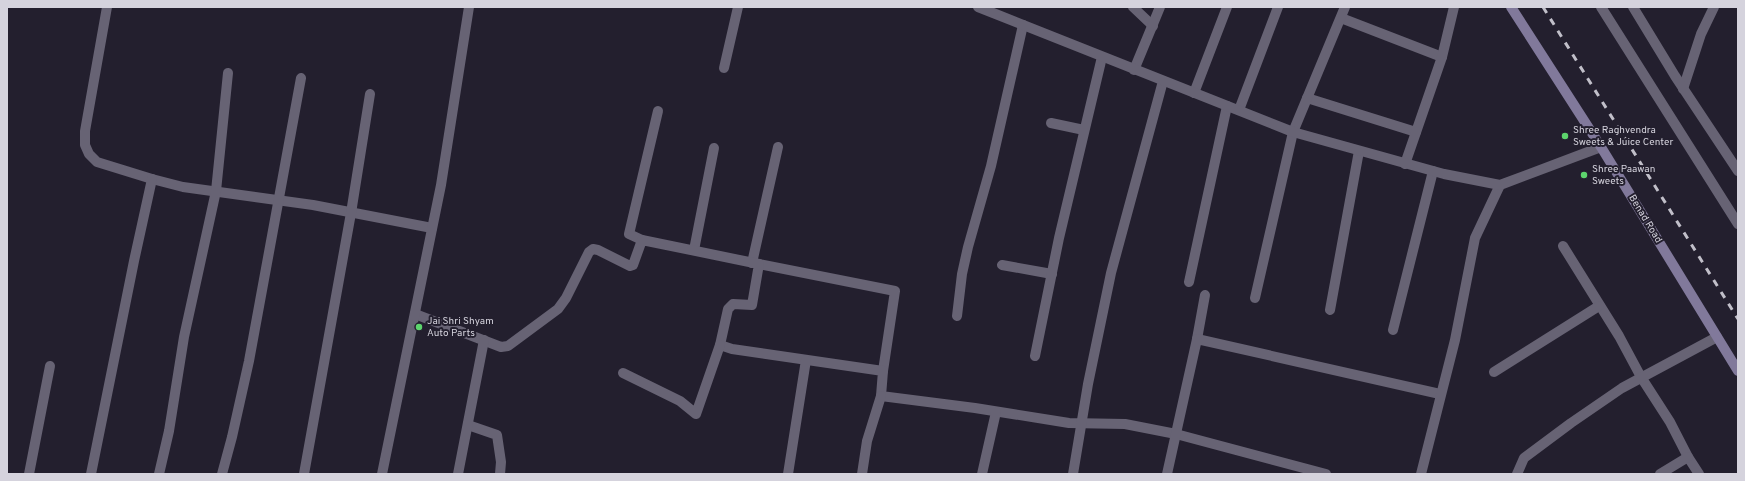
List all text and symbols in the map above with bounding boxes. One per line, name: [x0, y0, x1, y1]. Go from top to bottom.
place label: Shree Raghvendra Sweets & Juice Center: [1573, 124, 1673, 149]
marker: Shree Raghvendra Sweets & Juice Center: [1560, 131, 1570, 141]
place label: Shree Paawan Sweets: [1592, 163, 1655, 188]
marker: Shree Paawan Sweets: [1579, 170, 1589, 180]
street label: Benad Road: [1625, 192, 1665, 246]
place label: Jai Shri Shyam Auto Parts: [427, 315, 494, 340]
marker: Jai Shri Shyam Auto Parts: [414, 322, 424, 332]

